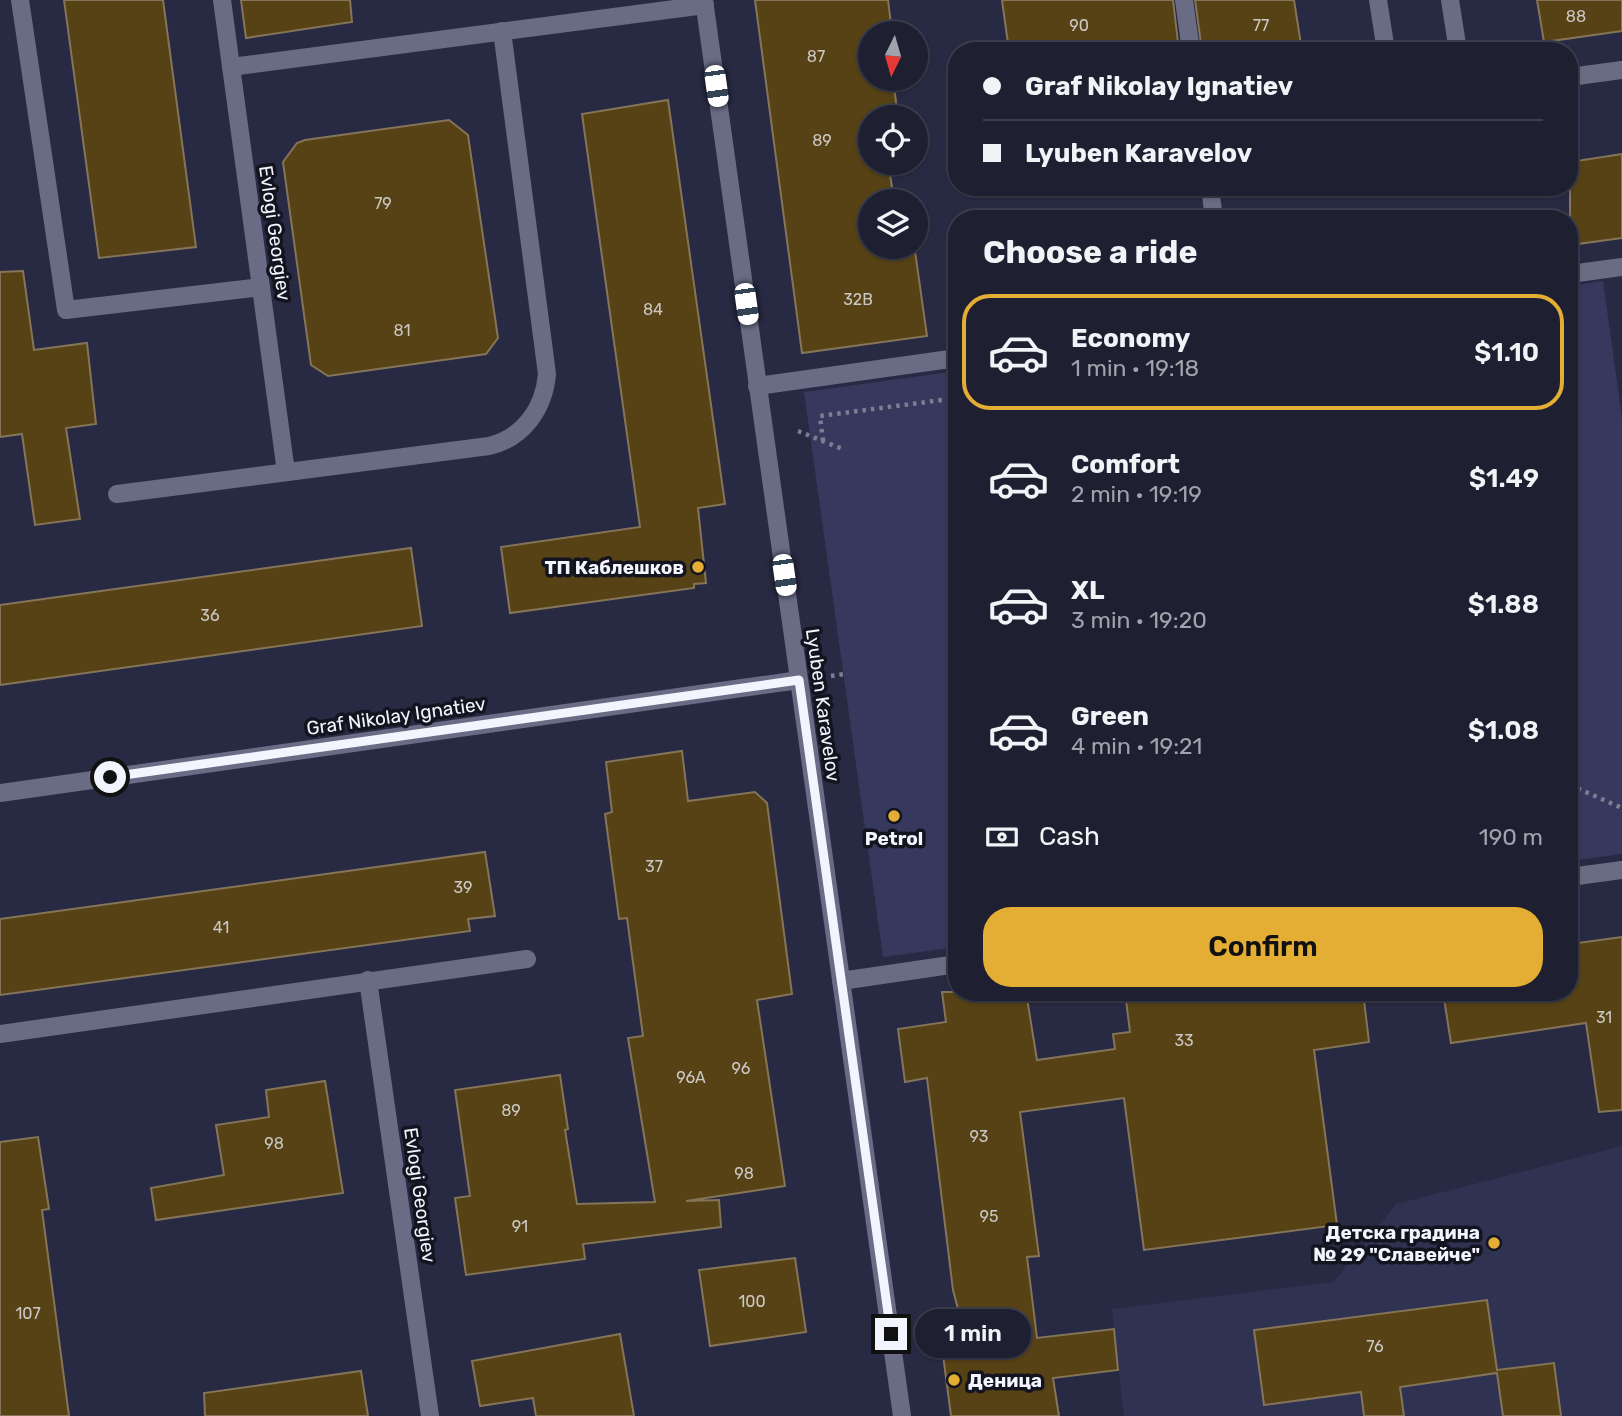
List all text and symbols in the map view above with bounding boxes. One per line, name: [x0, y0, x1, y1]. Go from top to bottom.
house number: 88: [1566, 7, 1586, 26]
house number: 90: [1069, 16, 1089, 35]
house number: 77: [1253, 16, 1269, 35]
north arrow: [858, 21, 928, 91]
map controls: [858, 21, 928, 259]
house number: 87: [807, 47, 825, 66]
car: [703, 64, 730, 108]
text: Graf Nikolay Ignatiev: [1025, 71, 1293, 102]
button: locate: [858, 105, 928, 175]
house number: 89: [812, 131, 832, 150]
text: Lyuben Karavelov: [1025, 138, 1252, 169]
street label: Evlogi Georgiev: [254, 164, 296, 302]
button: layers: [858, 189, 928, 259]
house number: 79: [374, 194, 392, 213]
text: Choose a ride: [983, 233, 1197, 271]
car: [733, 282, 760, 326]
house number: 32В: [843, 290, 873, 309]
house number: 84: [643, 300, 663, 319]
house number: 81: [393, 321, 411, 340]
icon: car: [987, 321, 1050, 384]
text: Economy: [1071, 323, 1190, 354]
text: $1.10: [1474, 337, 1539, 368]
text: 1 min · 19:18: [1071, 354, 1199, 382]
icon: car: [987, 447, 1050, 510]
text: Comfort: [1071, 449, 1180, 480]
text: $1.49: [1469, 463, 1539, 494]
text: 2 min · 19:19: [1071, 480, 1202, 508]
car: [771, 553, 798, 597]
place label: ТП Каблешков: [544, 556, 684, 579]
marker: ТП Каблешков: [690, 559, 706, 575]
icon: car: [987, 573, 1050, 636]
text: XL: [1071, 575, 1104, 606]
text: $1.88: [1468, 589, 1539, 620]
house number: 36: [200, 606, 220, 625]
text: 3 min · 19:20: [1071, 606, 1207, 634]
street label: Lyuben Karavelov: [801, 627, 845, 783]
street label: Graf Nikolay Ignatiev: [305, 692, 487, 740]
icon: car: [987, 699, 1050, 762]
text: Green: [1071, 701, 1149, 732]
text: $1.08: [1468, 715, 1539, 746]
text: 4 min · 19:21: [1071, 732, 1202, 760]
route start: [94, 761, 126, 793]
marker: Petrol: [886, 808, 902, 824]
icon: cash: [983, 818, 1021, 856]
text: Cash: [1039, 821, 1100, 852]
text: 190 m: [1479, 823, 1543, 851]
place label: Petrol: [865, 827, 923, 850]
house number: 37: [645, 857, 663, 876]
house number: 39: [453, 878, 473, 897]
button: Confirm: [983, 907, 1543, 987]
house number: 41: [213, 918, 229, 937]
house number: 31: [1596, 1008, 1612, 1027]
house number: 33: [1174, 1031, 1194, 1050]
house number: 96: [732, 1059, 751, 1078]
house number: 96A: [676, 1068, 706, 1087]
house number: 89: [501, 1101, 521, 1120]
street label: Evlogi Georgiev: [399, 1126, 441, 1264]
house number: 93: [970, 1127, 988, 1146]
house number: 98: [264, 1134, 284, 1153]
house number: 98: [734, 1164, 754, 1183]
house number: 95: [980, 1207, 999, 1226]
house number: 91: [512, 1217, 528, 1236]
place label: Детска градина № 29 "Славейче": [1313, 1221, 1480, 1266]
marker: Детска градина № 29 "Славейче": [1486, 1235, 1502, 1251]
house number: 100: [738, 1292, 766, 1311]
house number: 107: [15, 1304, 41, 1323]
callout: 1 min: [916, 1310, 1031, 1358]
route end: [875, 1318, 907, 1350]
text: 1 min: [944, 1319, 1002, 1347]
house number: 76: [1366, 1337, 1384, 1356]
place label: Деница: [968, 1369, 1042, 1392]
marker: Деница: [946, 1372, 962, 1388]

